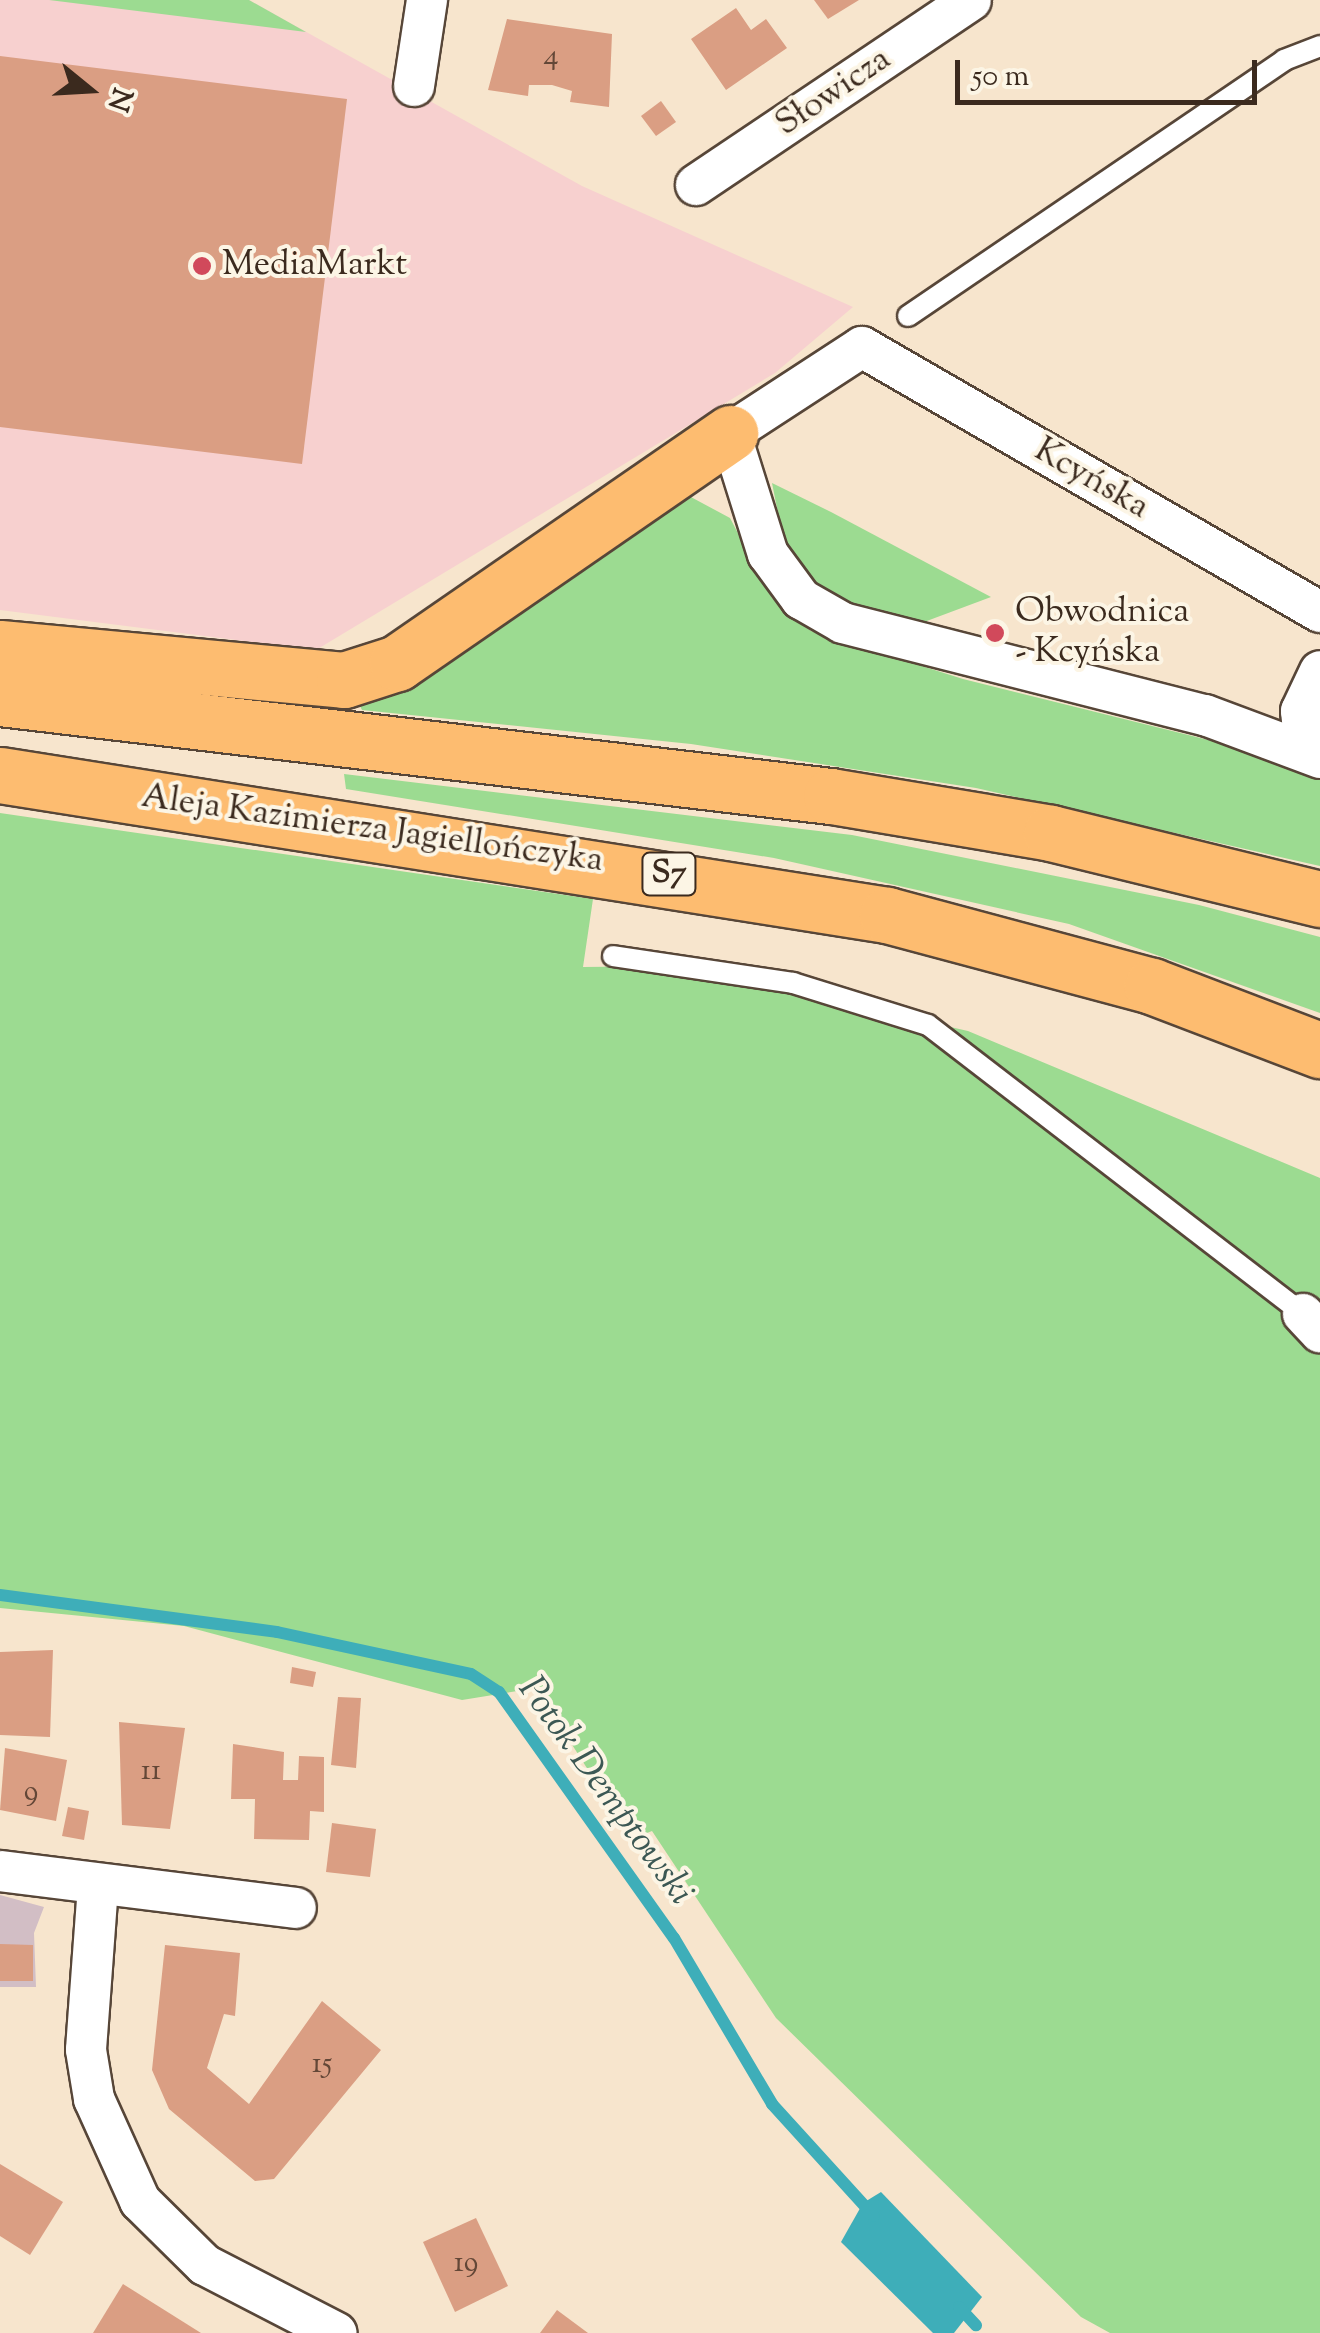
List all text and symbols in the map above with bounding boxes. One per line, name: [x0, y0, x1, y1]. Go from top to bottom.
house number: 4: [543, 39, 559, 75]
street label: Słowicza: [769, 39, 899, 147]
north arrow: [40, 40, 140, 140]
scale bar: [960, 40, 1262, 102]
text: 50 m: [972, 56, 1029, 99]
text: N: [96, 82, 141, 116]
place label: MediaMarkt: [222, 245, 407, 287]
marker: MediaMarkt: [191, 255, 213, 277]
street label: Kcyńska: [1026, 430, 1156, 530]
place label: Obwodnica - Kcyńska: [1015, 592, 1189, 674]
marker: Obwodnica - Kcyńska: [984, 622, 1006, 644]
street label: Aleja Kazimierza Jagiellończyka: [138, 777, 606, 883]
road number: S7: [639, 847, 699, 901]
water label: Potok Demptowski: [506, 1669, 702, 1915]
house number: 11: [141, 1754, 161, 1790]
house number: 9: [24, 1775, 38, 1811]
house number: 15: [312, 2047, 332, 2083]
house number: 19: [454, 2246, 478, 2282]

